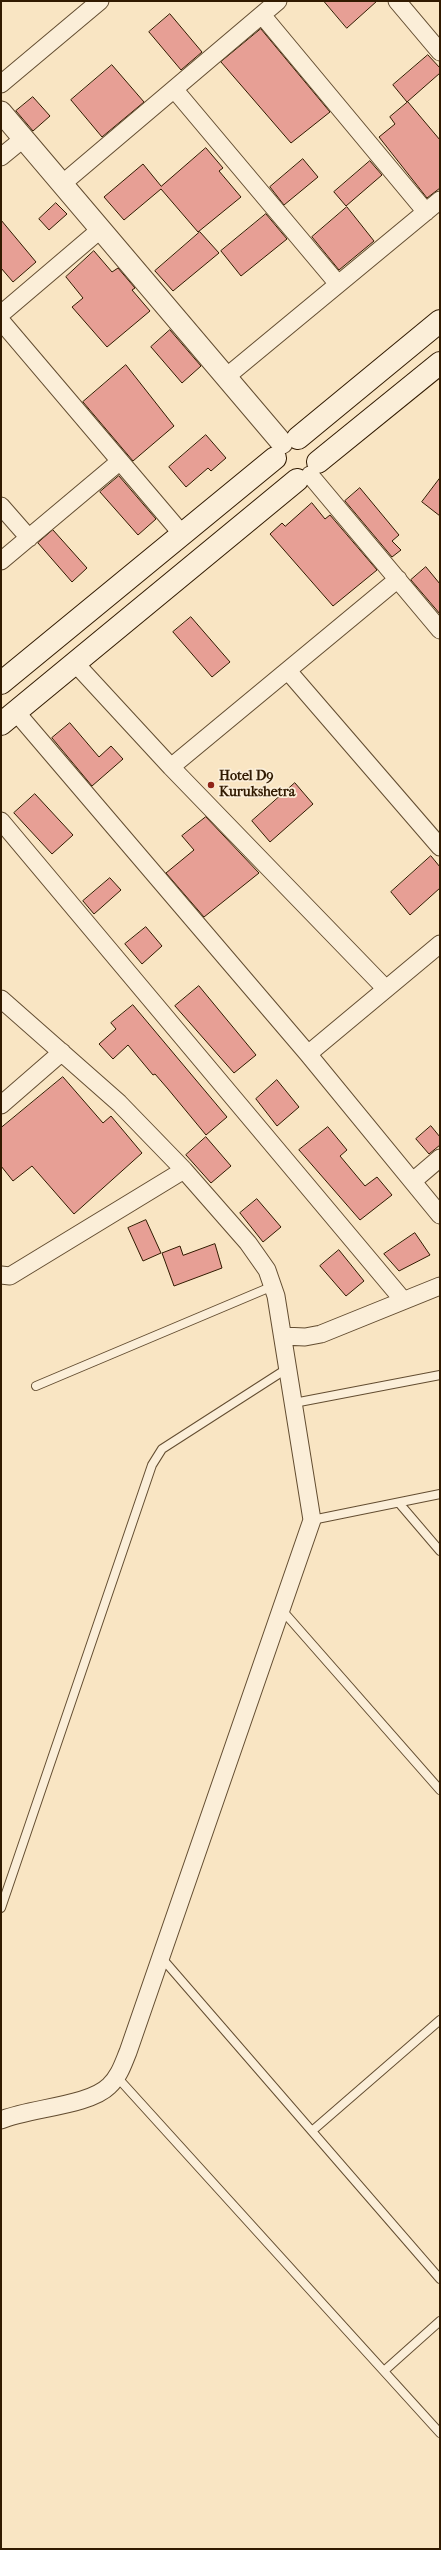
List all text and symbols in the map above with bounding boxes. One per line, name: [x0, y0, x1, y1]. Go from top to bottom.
place label: Hotel D9 Kurukshetra: [219, 769, 295, 802]
marker: Hotel D9 Kurukshetra: [206, 780, 216, 790]

